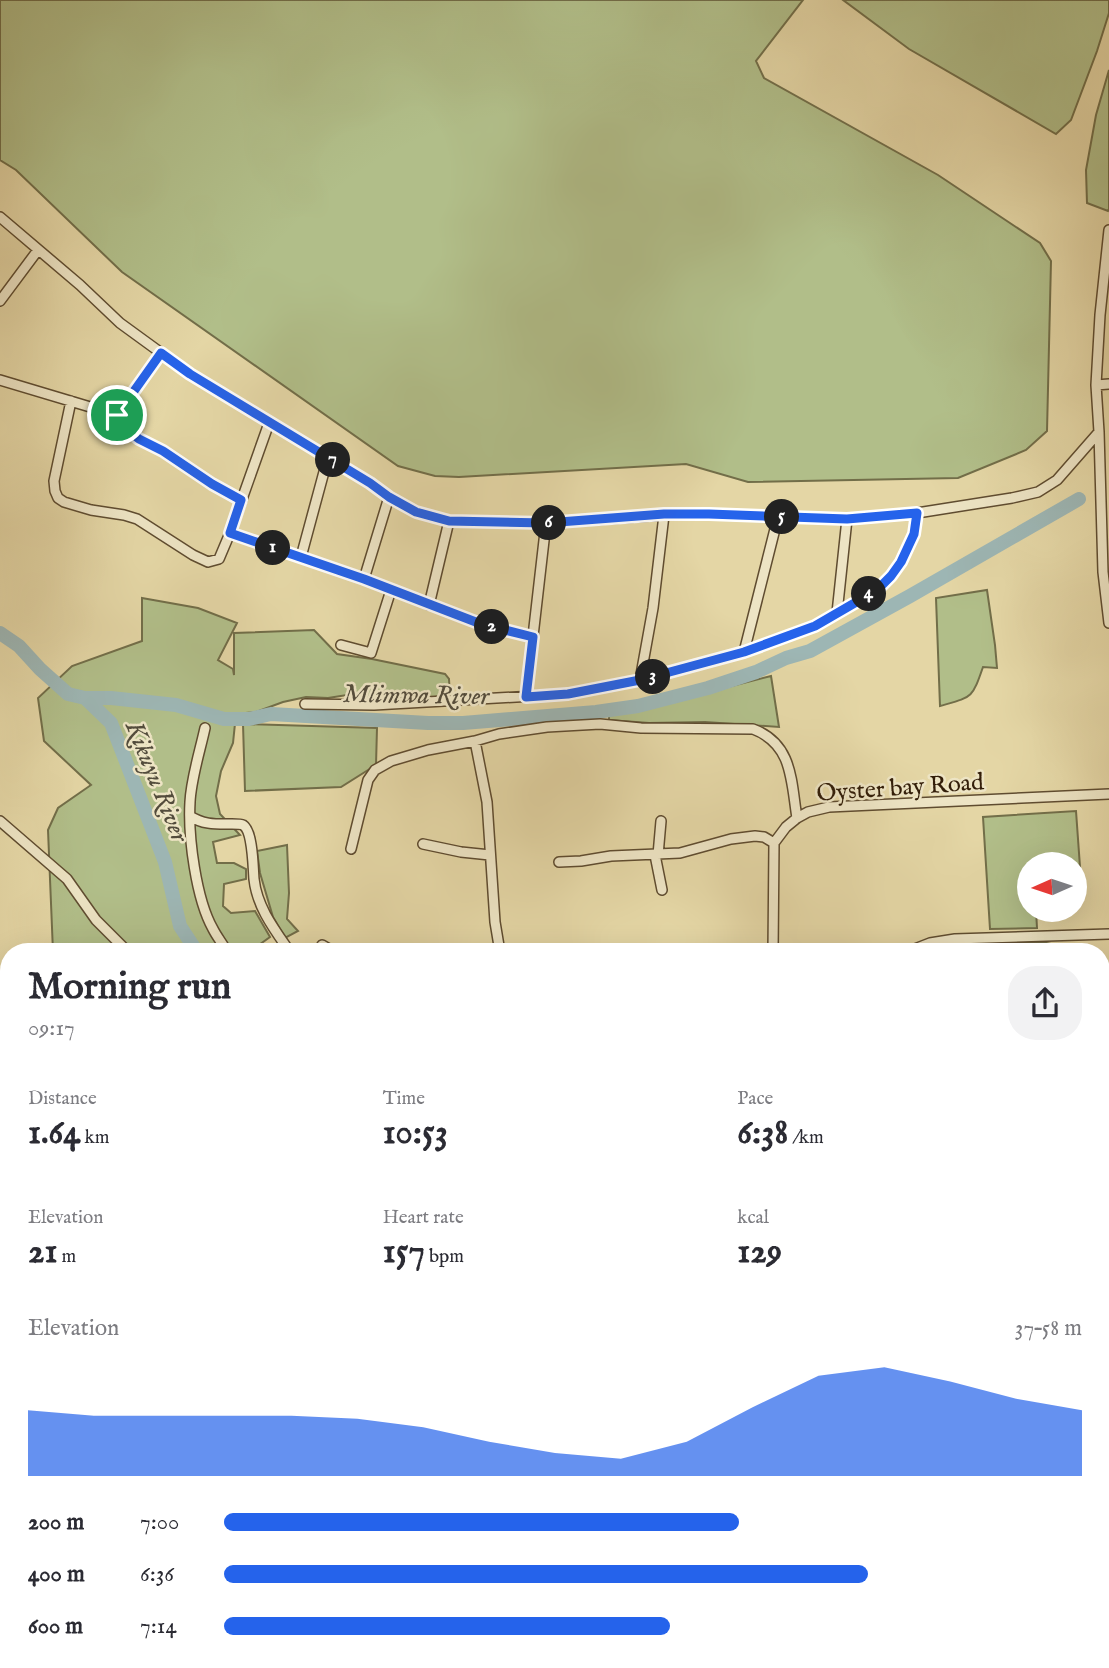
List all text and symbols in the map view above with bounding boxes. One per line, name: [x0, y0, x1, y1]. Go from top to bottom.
pin: [87, 385, 147, 445]
icon: arrive: [98, 396, 136, 434]
pin: 7: [316, 442, 350, 477]
text: 7: [328, 447, 337, 471]
pin: 5: [764, 500, 800, 534]
text: 5: [778, 504, 785, 528]
pin: 6: [532, 505, 566, 540]
text: 6: [544, 510, 553, 534]
pin: 1: [256, 530, 290, 566]
text: 1: [269, 535, 276, 559]
pin: 4: [852, 576, 886, 612]
text: 4: [864, 581, 873, 605]
pin: 2: [475, 610, 510, 644]
text: 2: [487, 614, 496, 638]
pin: 3: [636, 660, 670, 694]
text: 3: [649, 664, 656, 688]
water label: Mlimwa River: [343, 678, 490, 713]
water label: Kikuyu River: [117, 715, 196, 848]
street label: Oyster bay Road: [815, 767, 985, 810]
north arrow: [1017, 852, 1087, 922]
map controls: [1017, 852, 1087, 922]
text: Morning run: [28, 964, 231, 1012]
button: share: [1008, 966, 1082, 1040]
text: 09:17: [28, 1014, 75, 1043]
text: Distance: [28, 1087, 97, 1111]
text: Time: [383, 1087, 425, 1111]
text: Pace: [737, 1087, 773, 1111]
text: 1.64: [28, 1111, 80, 1156]
text: 10:53: [383, 1111, 448, 1156]
text: 6:38: [737, 1111, 788, 1156]
text: km: [80, 1126, 109, 1150]
text: /km: [788, 1126, 824, 1150]
text: Elevation: [28, 1206, 103, 1230]
text: Heart rate: [383, 1206, 464, 1230]
text: kcal: [737, 1206, 769, 1230]
text: 21: [28, 1230, 57, 1275]
text: 157: [383, 1230, 425, 1275]
text: 129: [737, 1230, 782, 1275]
text: m: [57, 1245, 76, 1269]
text: bpm: [425, 1245, 464, 1269]
text: Elevation: [28, 1314, 119, 1343]
text: 37–58 m: [1015, 1314, 1082, 1343]
text: 200 m: [28, 1508, 84, 1537]
text: 7:00: [140, 1508, 179, 1537]
text: 400 m: [28, 1560, 85, 1589]
text: 6:36: [140, 1560, 174, 1589]
text: 600 m: [28, 1612, 83, 1641]
text: 7:14: [140, 1612, 177, 1641]

